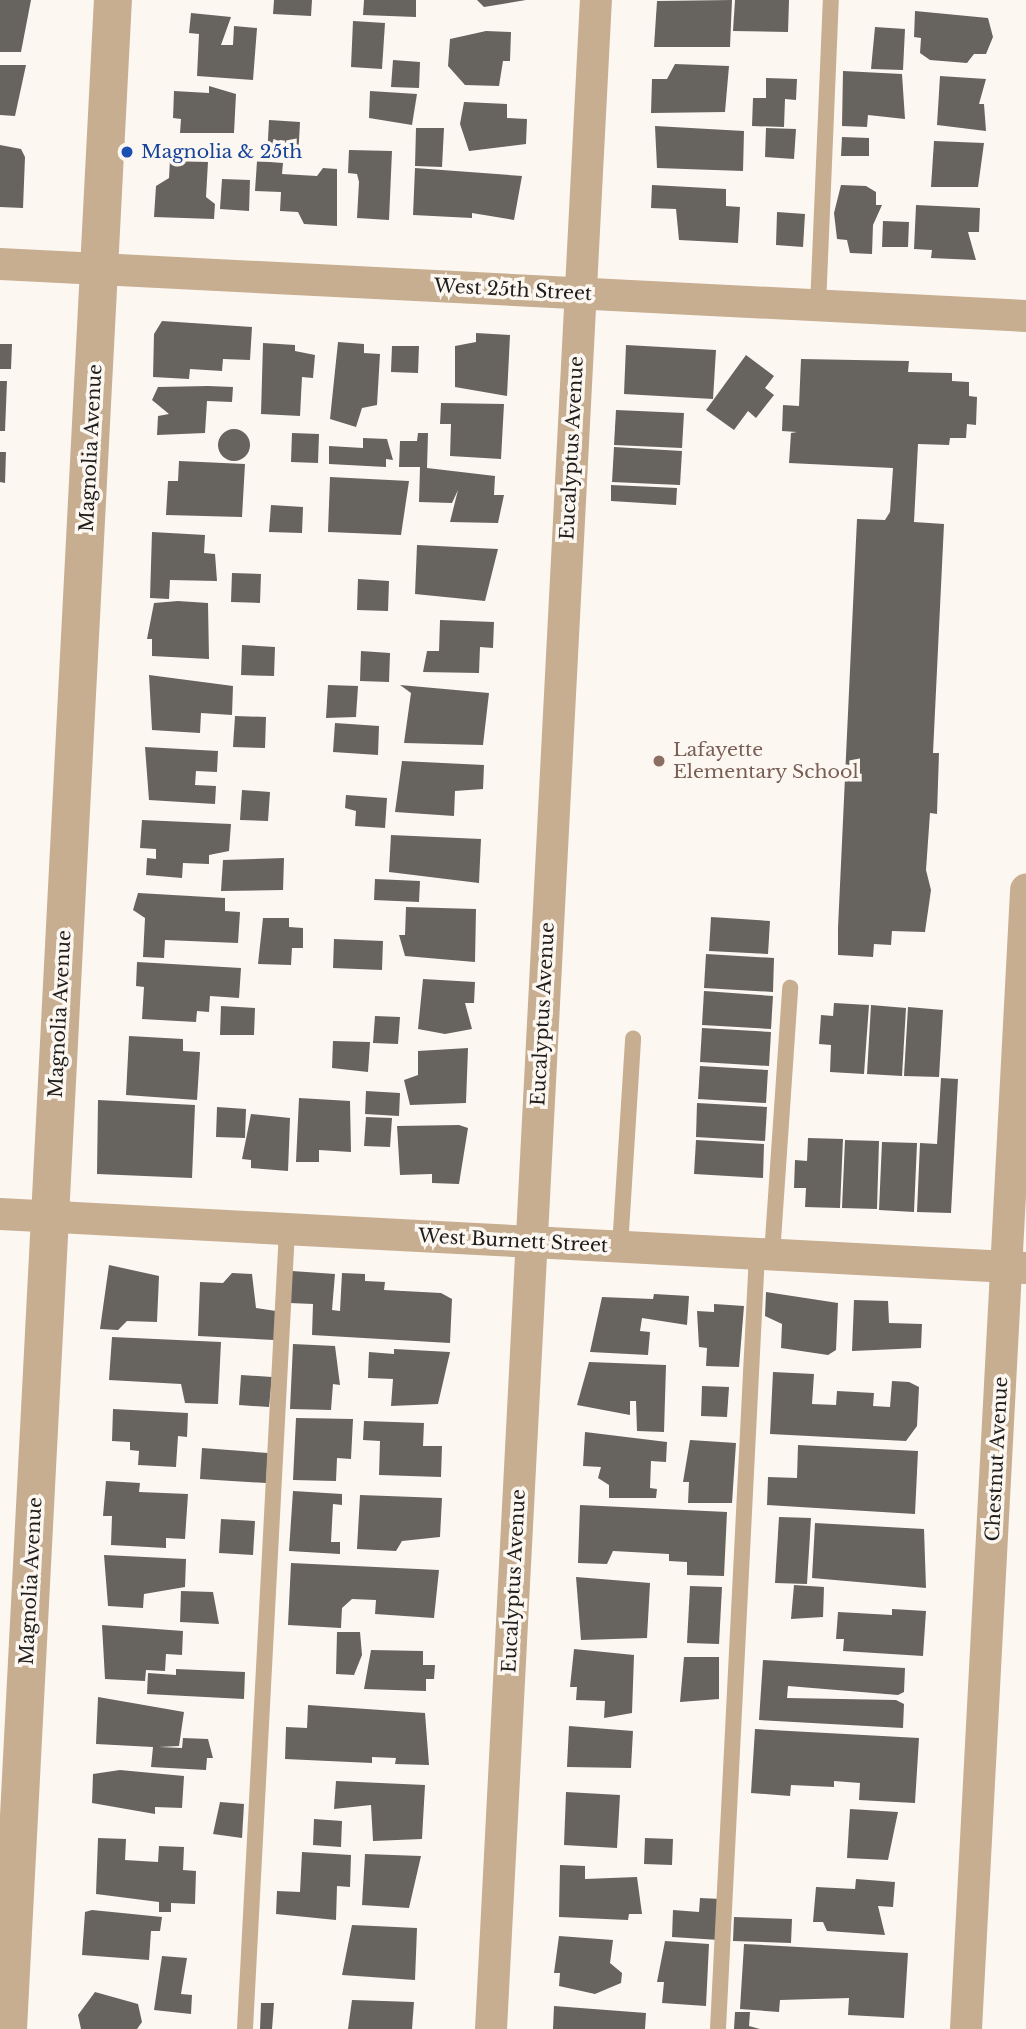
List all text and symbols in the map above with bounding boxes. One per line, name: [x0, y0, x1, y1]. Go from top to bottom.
place label: Magnolia & 25th: [141, 141, 303, 163]
marker: Magnolia & 25th: [119, 144, 135, 160]
street label: West 25th Street: [433, 274, 593, 306]
street label: Eucalyptus Avenue: [556, 355, 588, 541]
street label: Magnolia Avenue: [75, 363, 107, 533]
place label: Lafayette Elementary School: [673, 739, 859, 783]
marker: Lafayette Elementary School: [651, 753, 667, 769]
street label: Eucalyptus Avenue: [527, 921, 559, 1107]
street label: Magnolia Avenue: [44, 929, 76, 1099]
street label: West Burnett Street: [417, 1225, 609, 1257]
street label: Chestnut Avenue: [981, 1376, 1013, 1542]
street label: Eucalyptus Avenue: [498, 1488, 530, 1674]
street label: Magnolia Avenue: [15, 1496, 47, 1666]

